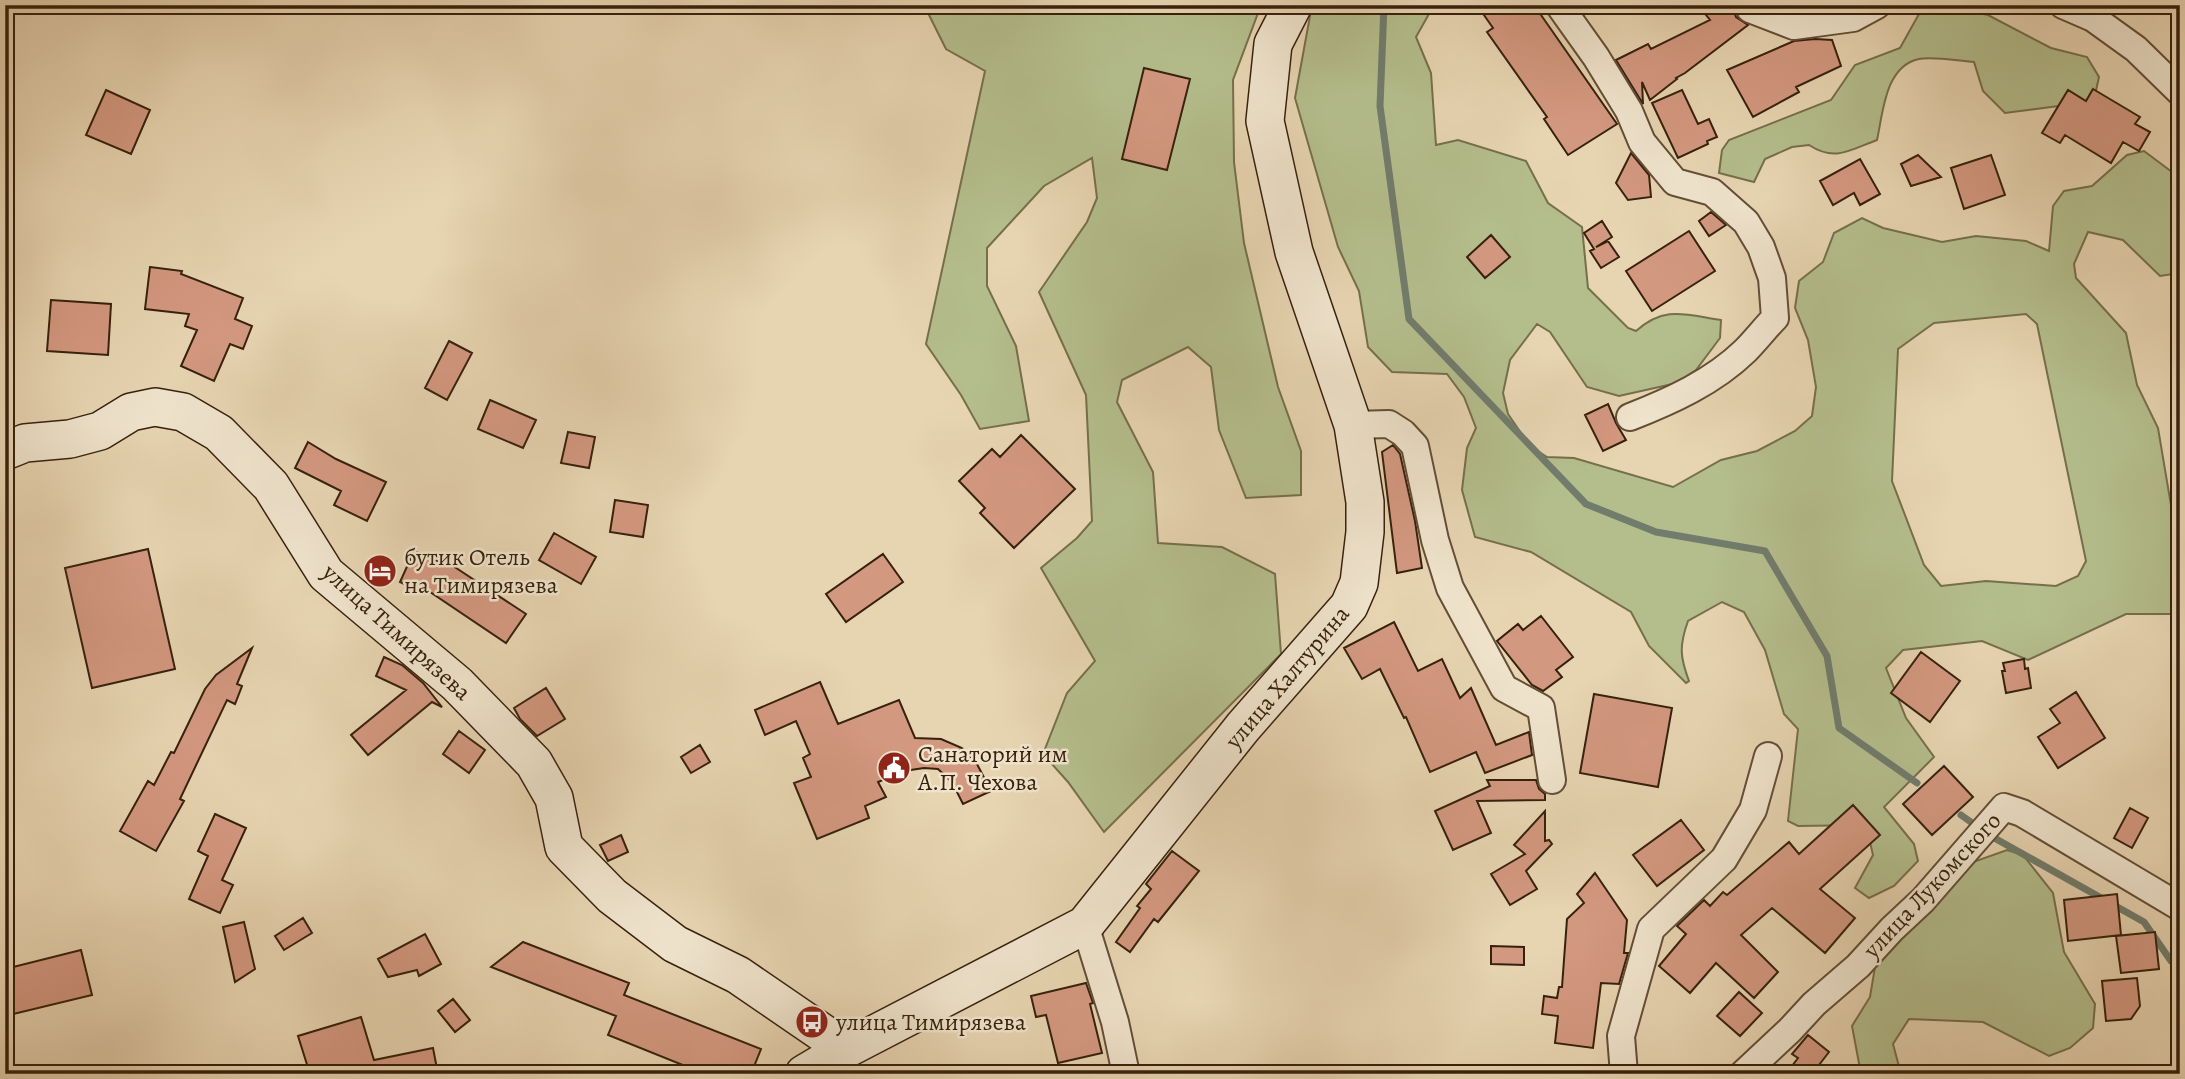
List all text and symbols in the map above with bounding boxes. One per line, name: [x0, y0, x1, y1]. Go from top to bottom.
place label: бутик Отель на Тимирязева: [404, 541, 558, 601]
hotel icon: бутик Отель на Тимирязева: [361, 552, 399, 590]
street label: улица Тимирязева: [315, 556, 478, 707]
street label: улица Халтурина: [1217, 599, 1356, 756]
place label: Санаторий им А.П. Чехова: [917, 738, 1068, 798]
public building icon: Санаторий им А.П. Чехова: [875, 749, 913, 787]
street label: улица Лукомского: [1855, 805, 2008, 966]
bus stop icon: улица Тимирязева: [793, 1003, 831, 1041]
place label: улица Тимирязева: [835, 1006, 1026, 1038]

